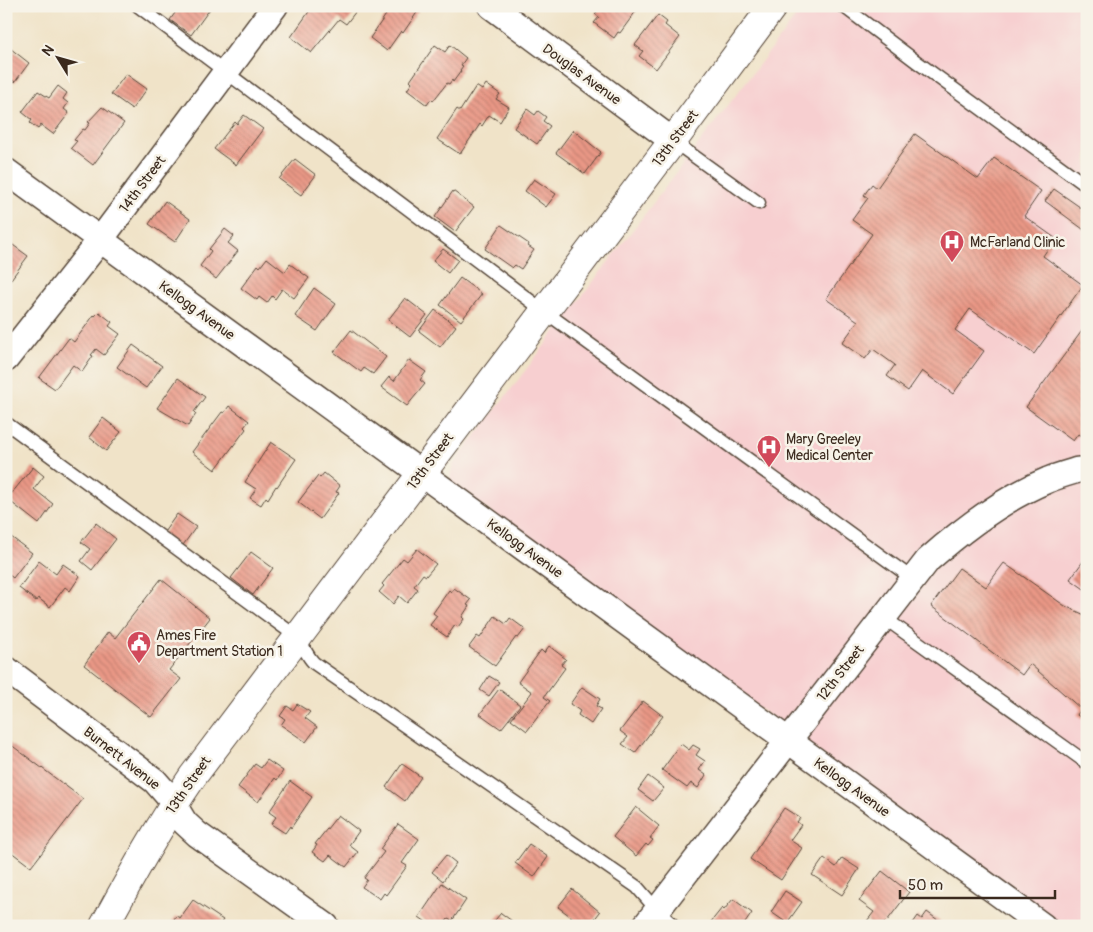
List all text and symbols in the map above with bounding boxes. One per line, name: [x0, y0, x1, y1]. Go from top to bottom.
north arrow: [32, 32, 82, 82]
street label: Douglas Avenue: [539, 40, 624, 109]
text: N: [38, 42, 58, 59]
street label: 13th Street: [649, 106, 702, 170]
street label: 14th Street: [116, 152, 170, 216]
hospital icon: McFarland Clinic: [939, 229, 965, 263]
place label: McFarland Clinic: [970, 234, 1065, 251]
street label: Kellogg Avenue: [155, 277, 238, 344]
street label: 13th Street: [404, 429, 457, 493]
place label: Mary Greeley Medical Center: [786, 431, 873, 464]
hospital icon: Mary Greeley Medical Center: [756, 434, 782, 468]
street label: Kellogg Avenue: [483, 515, 566, 582]
place label: Ames Fire Department Station 1: [156, 627, 283, 660]
public building icon: Ames Fire Department Station 1: [126, 630, 152, 664]
street label: 12th Street: [813, 642, 868, 705]
street label: Burnett Avenue: [80, 723, 163, 794]
street label: 13th Street: [162, 753, 215, 817]
street label: Kellogg Avenue: [810, 754, 893, 821]
scale bar: [900, 867, 1056, 899]
text: 50 m: [908, 876, 943, 895]

